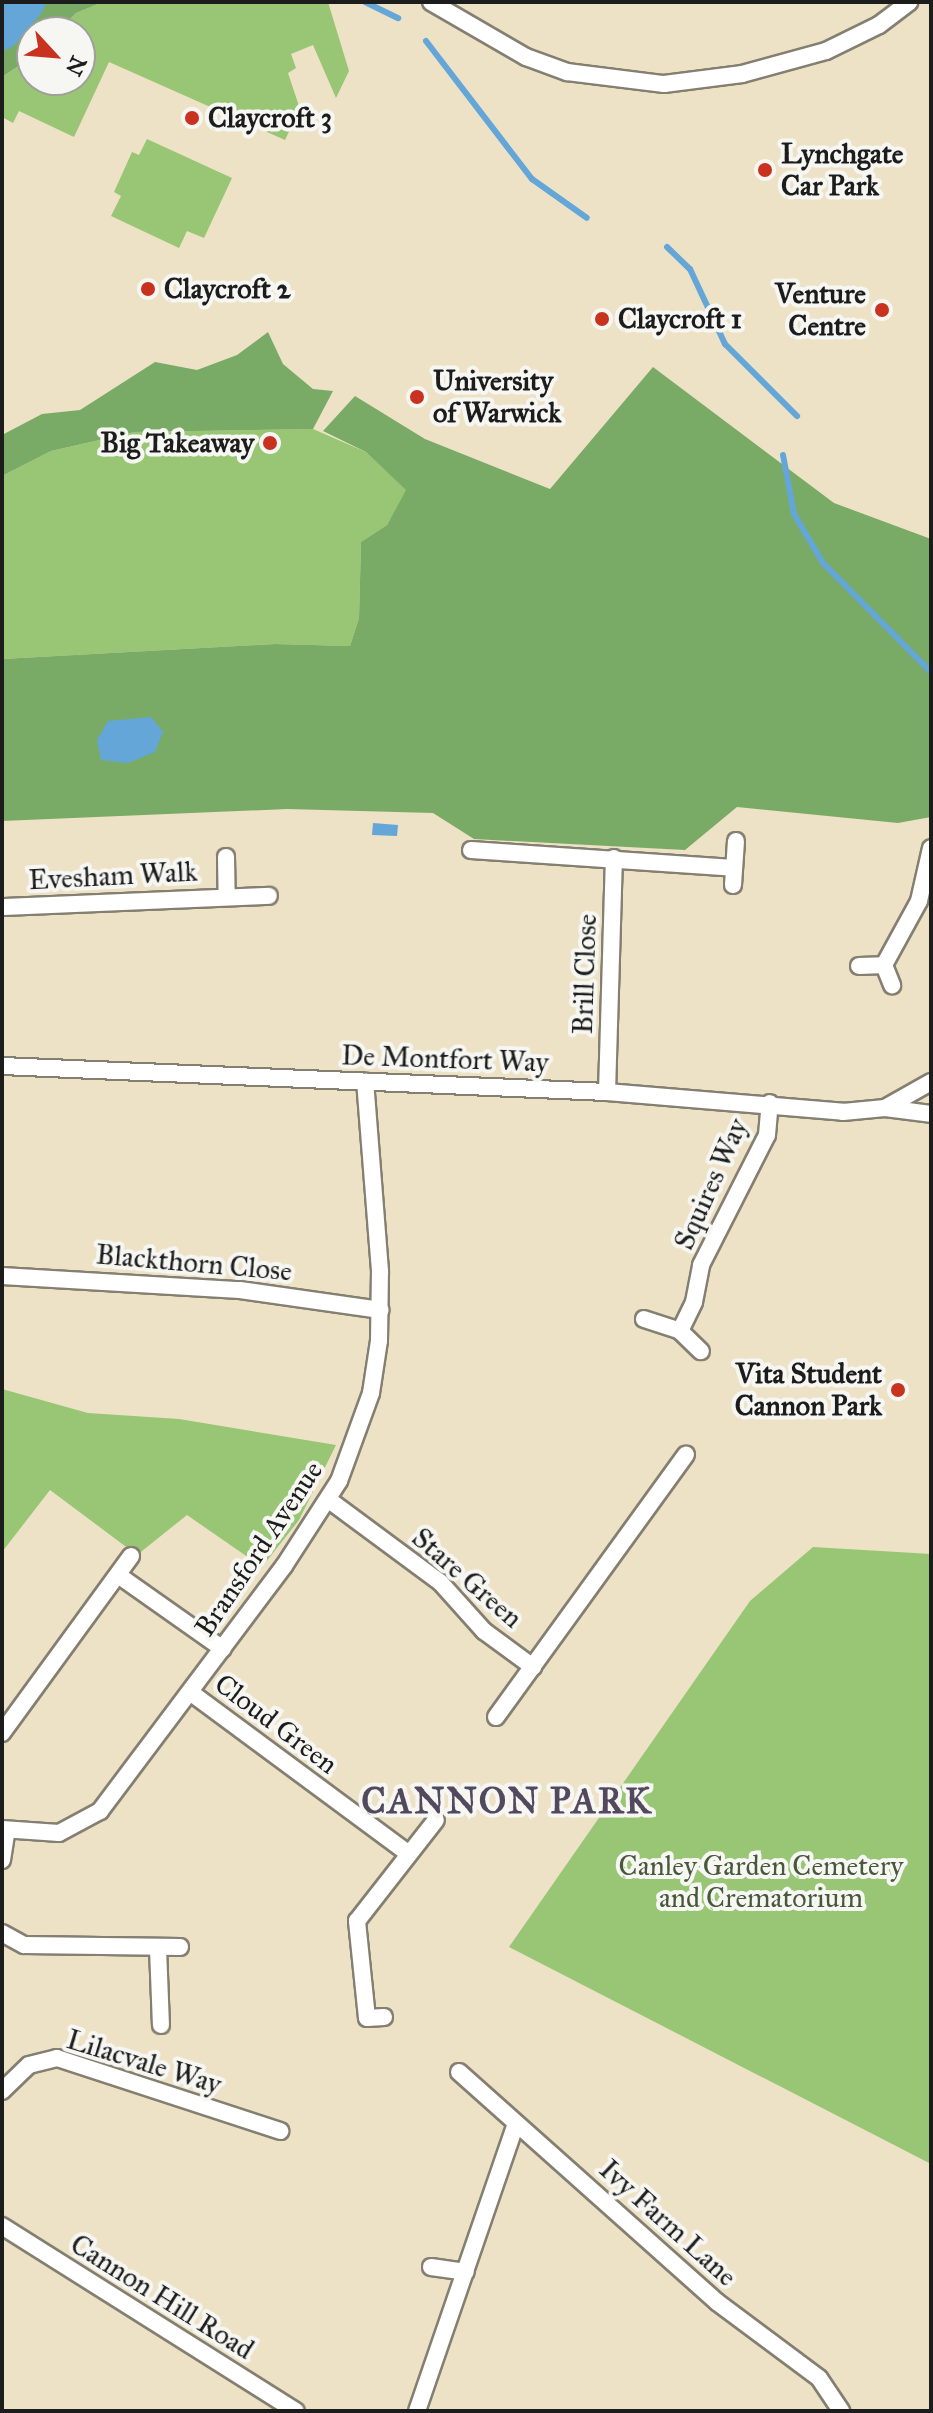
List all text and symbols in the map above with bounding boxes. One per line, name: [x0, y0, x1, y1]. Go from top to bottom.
north arrow: [16, 16, 96, 96]
text: N: [60, 52, 92, 80]
place label: Claycroft 3: [208, 101, 332, 135]
marker: Claycroft 3: [183, 109, 201, 127]
place label: Lynchgate Car Park: [781, 137, 903, 203]
marker: Lynchgate Car Park: [756, 161, 774, 179]
place label: Claycroft 2: [164, 272, 291, 306]
place label: Venture Centre: [775, 277, 866, 343]
marker: Claycroft 2: [139, 280, 157, 298]
marker: Venture Centre: [873, 301, 891, 319]
place label: Claycroft 1: [618, 302, 742, 336]
marker: Claycroft 1: [593, 310, 611, 328]
place label: University of Warwick: [433, 364, 561, 430]
marker: University of Warwick: [408, 388, 426, 406]
place label: Big Takeaway: [101, 426, 254, 460]
marker: Big Takeaway: [261, 434, 279, 452]
street label: Evesham Walk: [28, 855, 198, 897]
street label: Brill Close: [566, 913, 604, 1035]
street label: De Montfort Way: [341, 1039, 549, 1079]
street label: Squires Way: [667, 1113, 755, 1255]
street label: Blackthorn Close: [95, 1238, 293, 1288]
place label: Vita Student Cannon Park: [735, 1357, 882, 1423]
marker: Vita Student Cannon Park: [889, 1381, 907, 1399]
street label: Bransford Avenue: [188, 1455, 330, 1643]
street label: Stare Green: [405, 1521, 529, 1635]
street label: Cloud Green: [208, 1667, 344, 1781]
district label: CANNON PARK: [361, 1780, 653, 1824]
park label: Canley Garden Cemetery and Crematorium: [619, 1849, 903, 1915]
street label: Lilacvale Way: [63, 2023, 225, 2101]
street label: Ivy Farm Lane: [593, 2153, 743, 2293]
street label: Cannon Hill Road: [64, 2227, 260, 2367]

